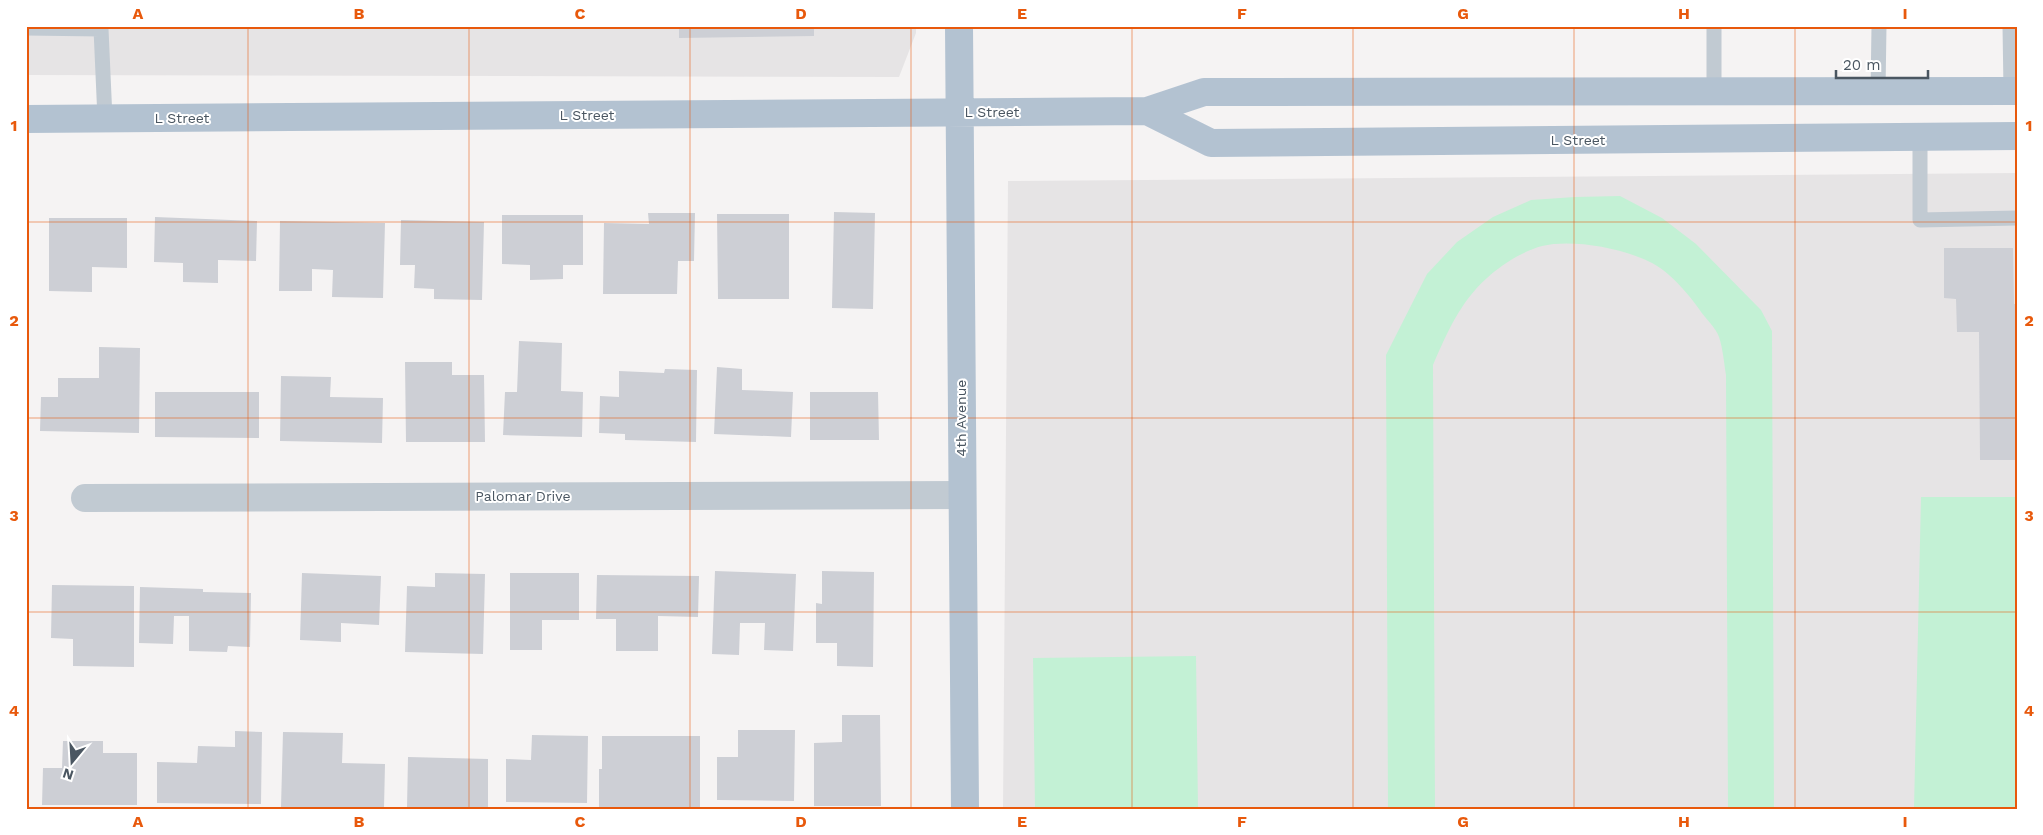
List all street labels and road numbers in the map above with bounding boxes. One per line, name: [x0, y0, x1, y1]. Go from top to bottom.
street label: L Street: [965, 104, 1020, 120]
street label: L Street: [560, 107, 615, 123]
street label: L Street: [155, 110, 210, 126]
street label: L Street: [1551, 132, 1606, 148]
street label: 4th Avenue: [953, 380, 969, 456]
street label: Palomar Drive: [475, 488, 571, 504]

